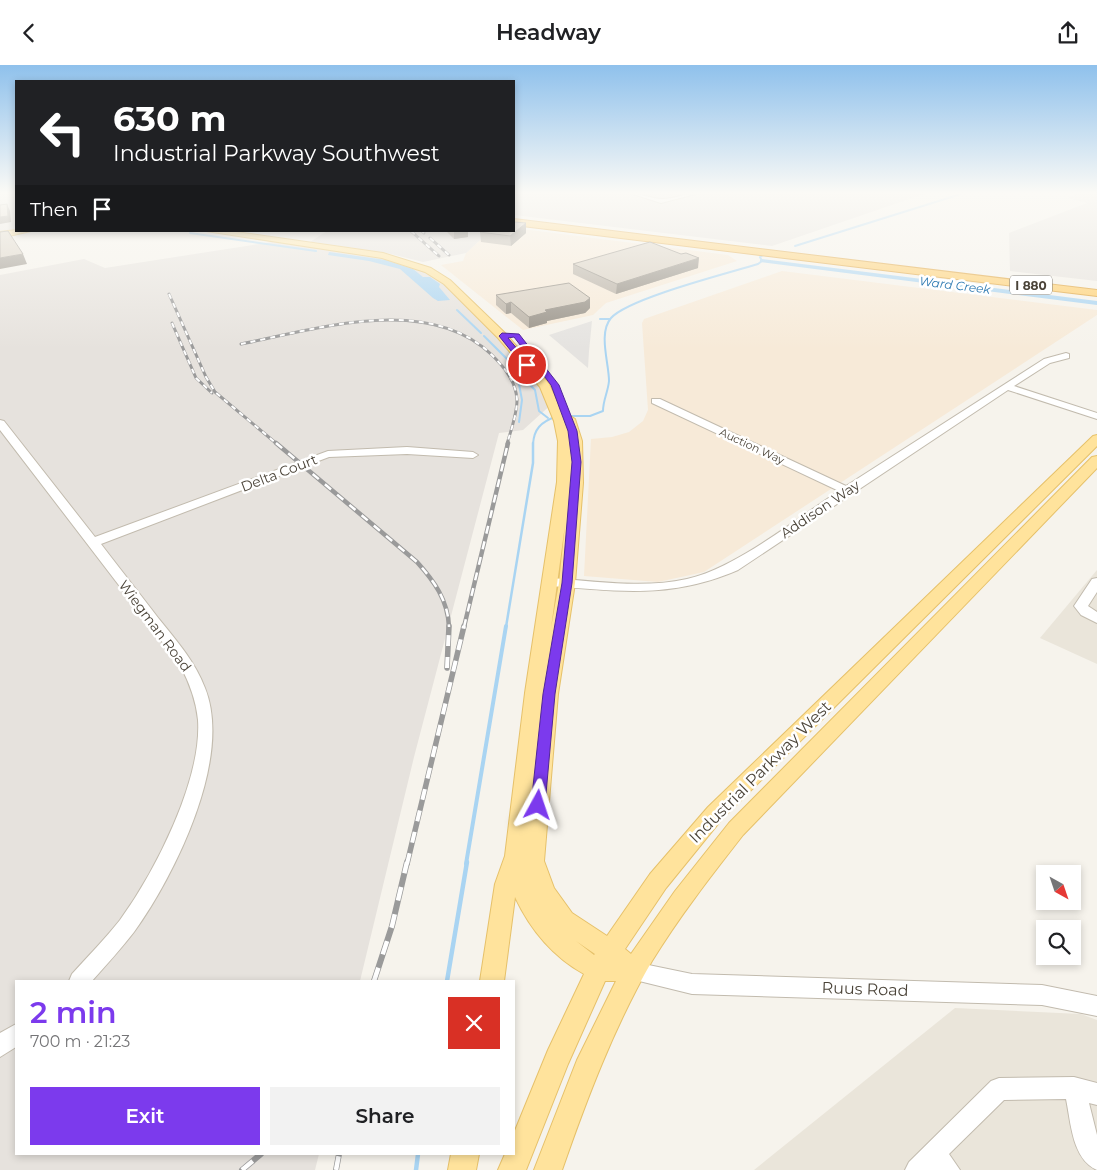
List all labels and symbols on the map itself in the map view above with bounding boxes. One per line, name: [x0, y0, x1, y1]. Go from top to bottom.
water label: Ward Creek: [919, 273, 992, 297]
road number: I 880: [1010, 275, 1052, 295]
pin: [506, 344, 548, 386]
street label: Auction Way: [717, 425, 787, 467]
street label: Delta Court: [238, 450, 320, 496]
street label: Addison Way: [777, 476, 863, 542]
street label: Wiegman Road: [115, 577, 195, 675]
street label: Industrial Parkway West: [685, 697, 835, 847]
position arrow: [511, 778, 563, 830]
north arrow: [1036, 865, 1081, 910]
street label: Ruus Road: [821, 978, 909, 1000]

